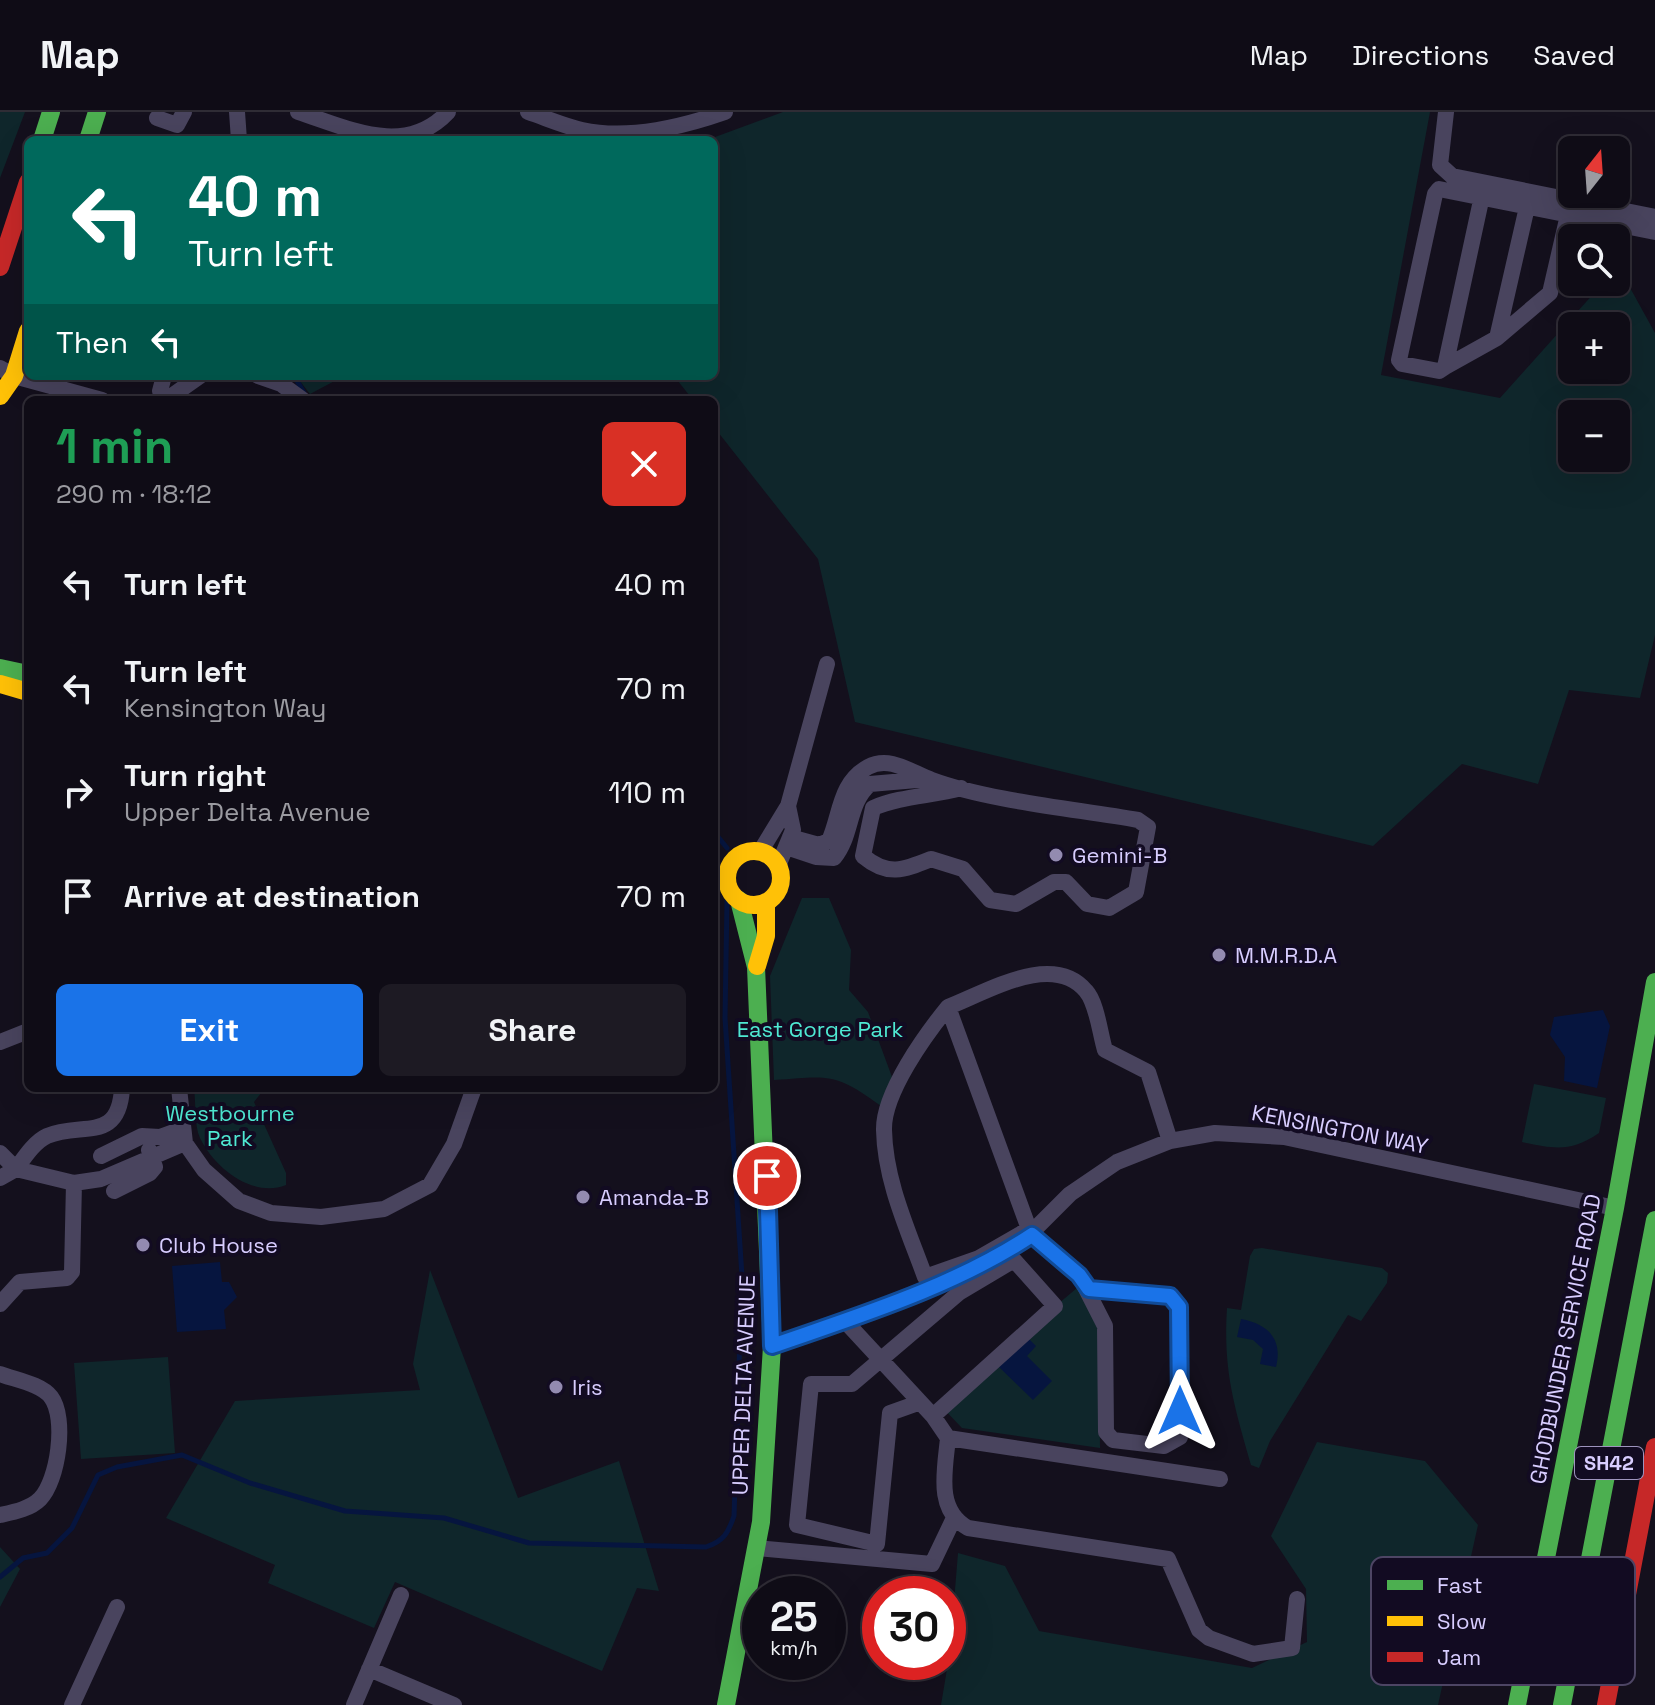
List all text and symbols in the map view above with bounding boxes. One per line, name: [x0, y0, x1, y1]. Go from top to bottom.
text: Map: [40, 31, 120, 79]
text: Map: [1250, 37, 1308, 73]
text: Directions: [1352, 37, 1489, 73]
text: Saved: [1533, 37, 1615, 73]
north arrow: [1558, 136, 1630, 208]
map controls: [1558, 136, 1630, 472]
text: 40 m: [188, 161, 322, 232]
icon: left: [56, 168, 160, 272]
button: search: [1558, 224, 1630, 296]
text: Turn left: [188, 231, 335, 277]
button: +: [1558, 312, 1630, 384]
icon: left: [144, 320, 188, 364]
text: Then: [56, 323, 128, 362]
button: −: [1558, 400, 1630, 472]
text: 1 min: [56, 416, 173, 477]
button: close: [602, 422, 686, 506]
text: 290 m · 18:12: [56, 477, 212, 511]
icon: left: [56, 562, 100, 606]
text: Turn left: [124, 565, 247, 604]
text: 40 m: [615, 565, 686, 604]
text: Turn left: [124, 652, 247, 691]
icon: left: [56, 666, 100, 710]
text: 70 m: [617, 669, 686, 708]
text: Kensington Way: [124, 691, 326, 725]
text: Turn right: [124, 756, 267, 795]
icon: right: [56, 770, 100, 814]
text: 110 m: [608, 773, 686, 812]
text: Upper Delta Avenue: [124, 795, 371, 829]
place label: Gemini-B: [1072, 841, 1167, 869]
marker: Gemini-B: [1047, 846, 1065, 864]
icon: arrive: [56, 874, 100, 918]
text: Arrive at destination: [124, 877, 420, 916]
text: 70 m: [617, 877, 686, 916]
place label: M.M.R.D.A: [1235, 941, 1337, 969]
marker: M.M.R.D.A: [1210, 946, 1228, 964]
button: Exit: [56, 984, 363, 1076]
button: Share: [379, 984, 686, 1076]
park label: East Gorge Park: [737, 1015, 903, 1043]
street label: KENSINGTON WAY: [1249, 1098, 1431, 1160]
park label: Westbourne Park: [165, 1099, 295, 1152]
pin: [733, 1142, 801, 1210]
icon: arrive: [745, 1154, 789, 1198]
place label: Amanda-B: [599, 1183, 709, 1211]
marker: Amanda-B: [574, 1188, 592, 1206]
street label: GHODBUNDER SERVICE ROAD: [1523, 1192, 1607, 1486]
place label: Club House: [159, 1231, 278, 1259]
marker: Club House: [134, 1236, 152, 1254]
street label: UPPER DELTA AVENUE: [725, 1274, 761, 1496]
position arrow: [1138, 1369, 1222, 1453]
place label: Iris: [572, 1373, 603, 1401]
marker: Iris: [547, 1378, 565, 1396]
road number: SH42: [1575, 1447, 1643, 1479]
legend: [1371, 1557, 1635, 1685]
text: Fast: [1437, 1571, 1483, 1599]
speed limit sign: 30: [862, 1576, 966, 1680]
text: 25: [770, 1592, 818, 1643]
text: Slow: [1437, 1607, 1487, 1635]
text: km/h: [770, 1635, 818, 1661]
text: Jam: [1437, 1643, 1481, 1671]

